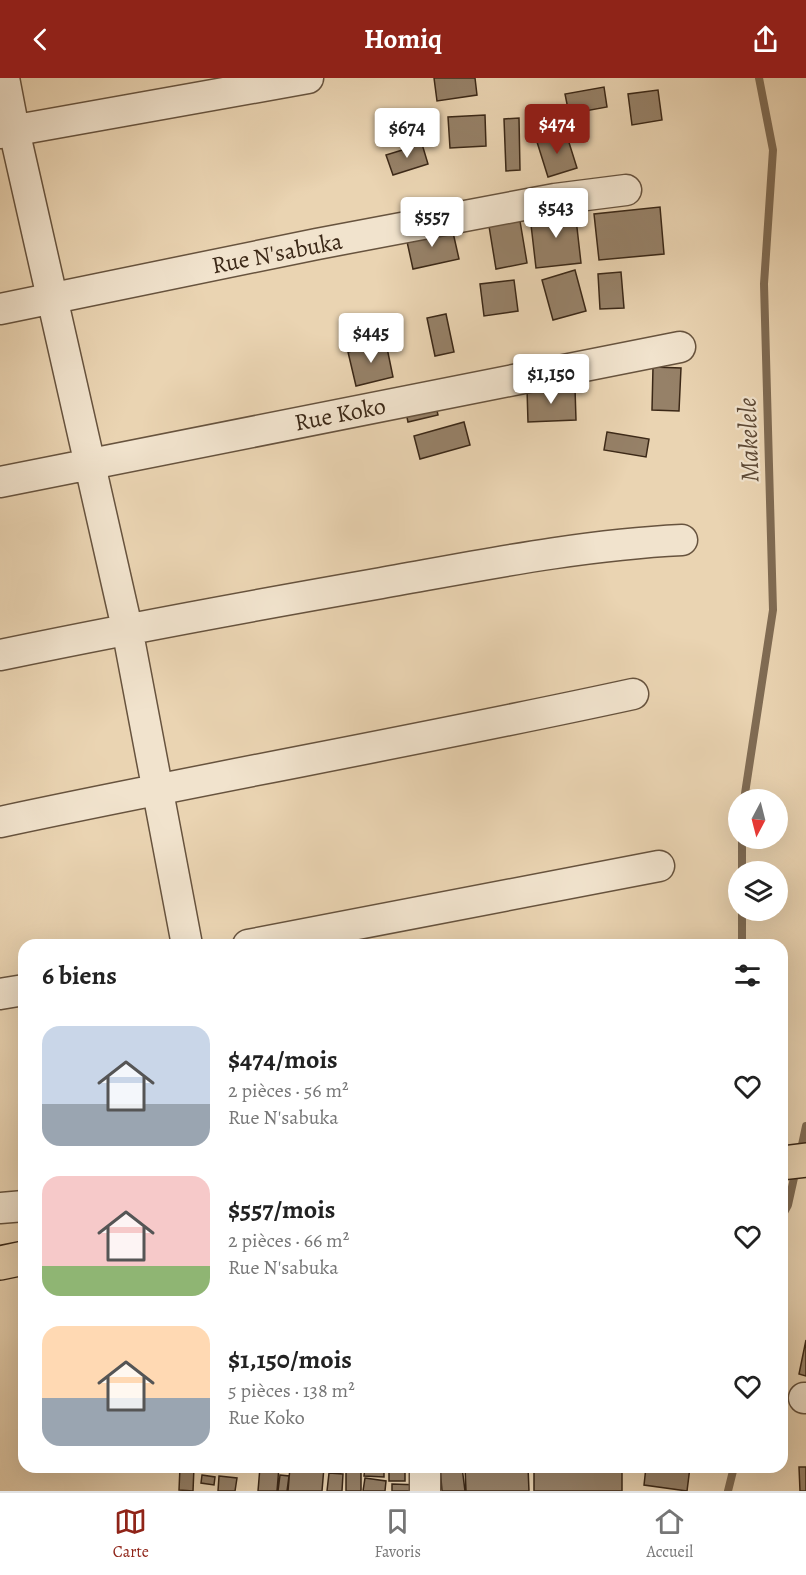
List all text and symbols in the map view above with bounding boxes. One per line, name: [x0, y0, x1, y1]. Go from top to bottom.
text: Homiq: [364, 21, 442, 57]
icon: back: [24, 23, 57, 56]
icon: share: [749, 23, 782, 56]
pin: $474: [521, 104, 593, 155]
pin: $674: [371, 108, 443, 159]
text: $474: [539, 110, 575, 137]
text: $674: [389, 114, 425, 141]
pin: $543: [520, 188, 592, 239]
text: $543: [538, 194, 574, 221]
pin: $557: [396, 197, 468, 248]
text: $557: [415, 203, 449, 230]
street label: Rue N'sabuka: [209, 224, 346, 281]
pin: $445: [335, 313, 407, 364]
text: $445: [353, 319, 389, 346]
pin: $1,150: [502, 354, 600, 405]
text: $1,150: [527, 360, 575, 387]
street label: Rue Koko: [292, 389, 388, 438]
water label: Makelele: [730, 397, 767, 483]
north arrow: [728, 789, 788, 849]
map controls: [728, 789, 788, 921]
button: layers: [728, 861, 788, 921]
text: 6 biens: [42, 958, 117, 993]
icon: filters: [731, 959, 764, 992]
text: $474/mois: [228, 1042, 338, 1077]
icon: home: [90, 1050, 162, 1122]
icon: heart: [731, 1070, 764, 1103]
text: 2 pièces · 56 m²: [228, 1077, 349, 1104]
text: Rue N'sabuka: [228, 1104, 338, 1131]
text: $557/mois: [228, 1192, 335, 1227]
icon: home: [90, 1200, 162, 1272]
icon: heart: [731, 1220, 764, 1253]
text: 2 pièces · 66 m²: [228, 1227, 349, 1254]
text: Rue N'sabuka: [228, 1254, 338, 1281]
text: $1,150/mois: [228, 1342, 352, 1377]
icon: home: [90, 1350, 162, 1422]
icon: heart: [731, 1370, 764, 1403]
text: 5 pièces · 138 m²: [228, 1377, 355, 1404]
text: Rue Koko: [228, 1404, 305, 1431]
tab: Carte: [113, 1505, 149, 1563]
tab: Favoris: [374, 1505, 421, 1563]
tab: Accueil: [647, 1505, 693, 1563]

